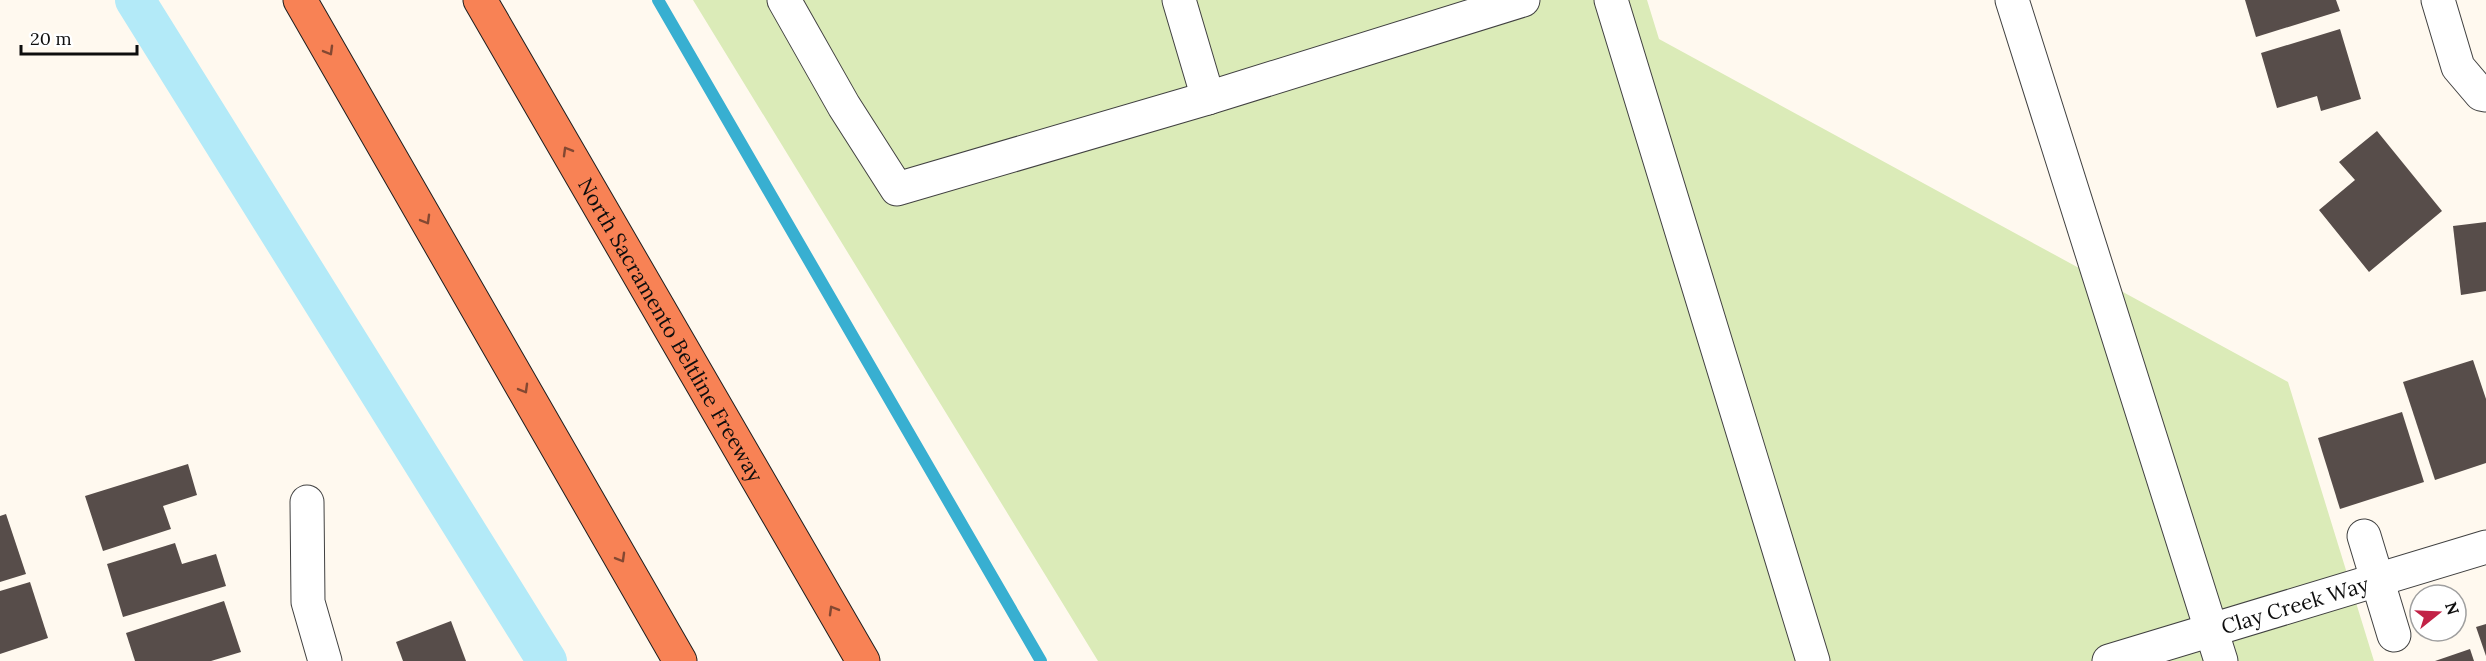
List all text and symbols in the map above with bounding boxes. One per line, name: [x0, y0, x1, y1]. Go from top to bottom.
scale bar: [21, 18, 136, 56]
text: 20 m: [30, 27, 72, 50]
one-way arrow: [322, 45, 333, 55]
one-way arrow: [563, 147, 574, 157]
street label: North Sacramento Beltline Freeway: [572, 173, 770, 487]
one-way arrow: [419, 214, 431, 224]
one-way arrow: [516, 383, 528, 393]
one-way arrow: [613, 552, 625, 562]
street label: Clay Creek Way: [2218, 570, 2372, 640]
north arrow: [2408, 583, 2468, 643]
text: N: [2441, 599, 2464, 617]
one-way arrow: [829, 606, 840, 616]

